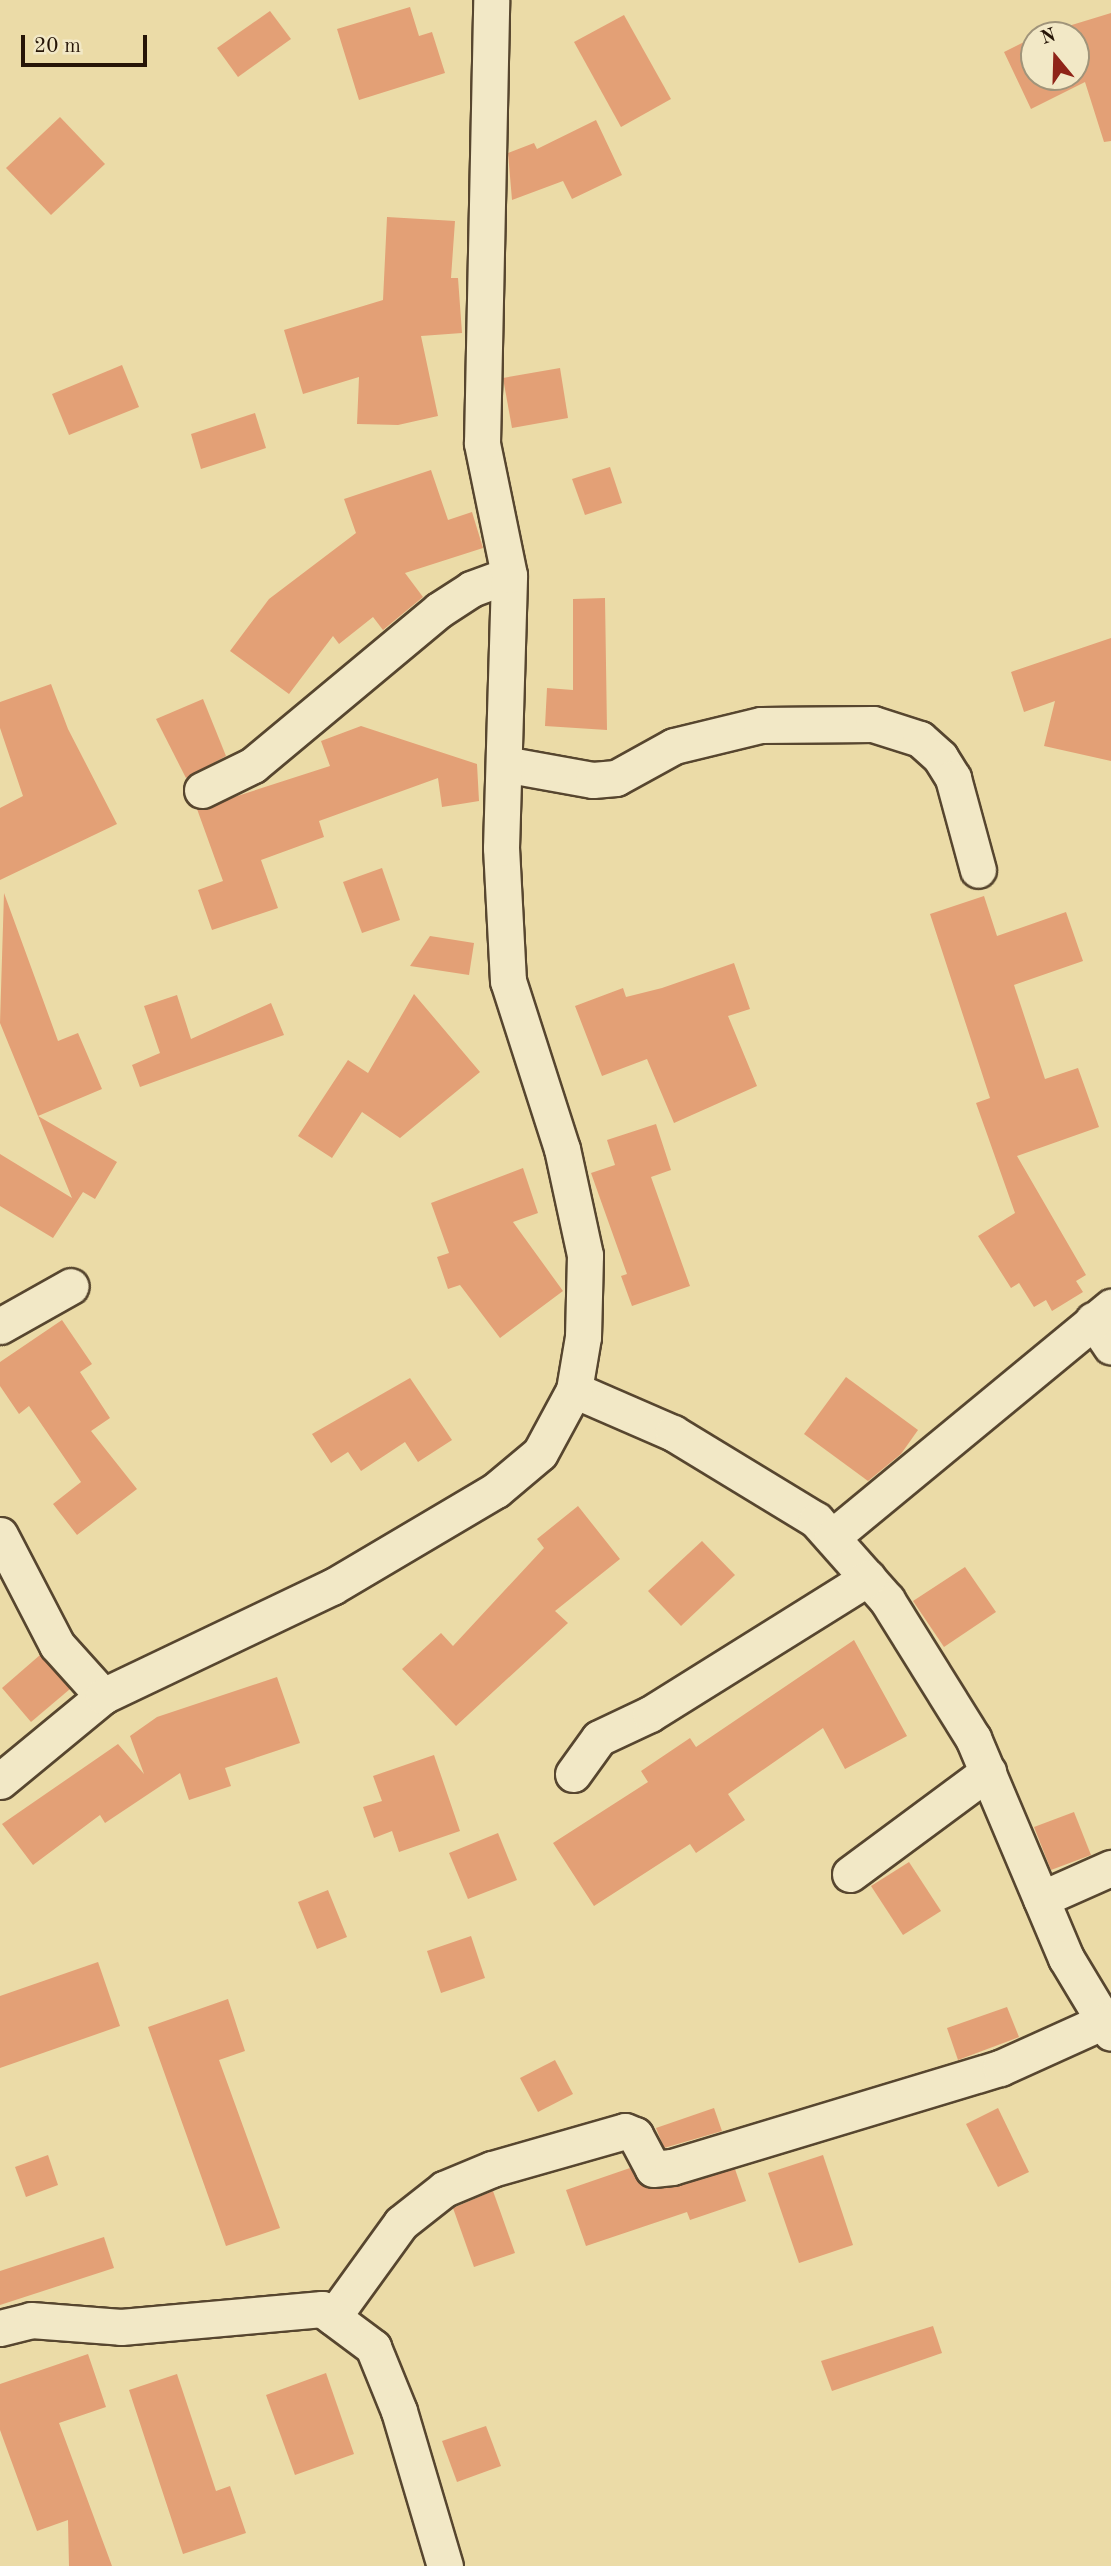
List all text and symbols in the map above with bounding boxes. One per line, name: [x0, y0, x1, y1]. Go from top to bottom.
scale bar: [24, 21, 150, 65]
north arrow: [1020, 21, 1090, 91]
text: N: [1039, 26, 1059, 49]
text: 20 m: [34, 36, 81, 57]

